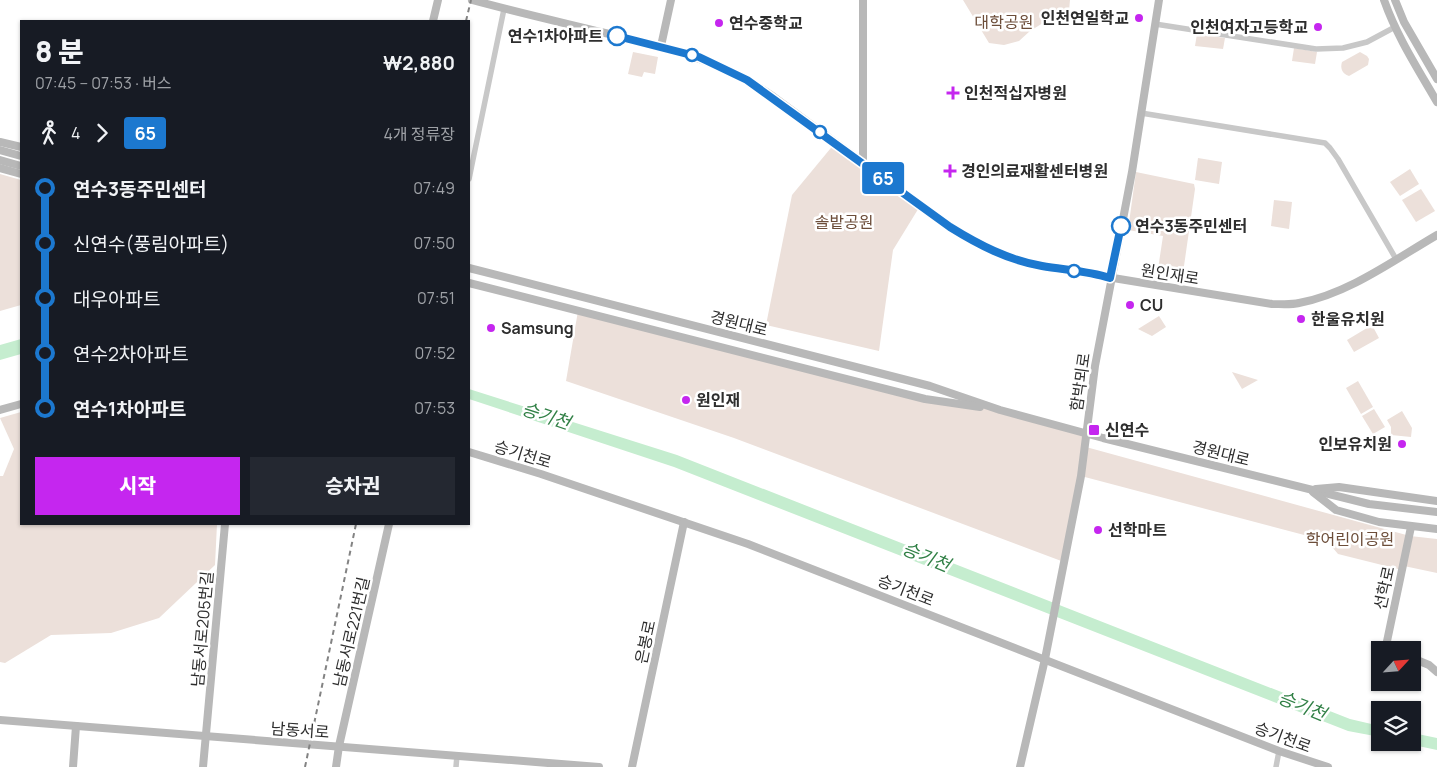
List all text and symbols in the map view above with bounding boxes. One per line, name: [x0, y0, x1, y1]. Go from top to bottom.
place label: 인천연일학교: [1041, 7, 1129, 29]
park label: 대학공원: [975, 11, 1033, 33]
place label: 연수중학교: [729, 12, 803, 34]
marker: 인천연일학교: [1133, 12, 1145, 24]
place label: 인천여자고등학교: [1190, 16, 1308, 38]
marker: 연수중학교: [713, 17, 725, 29]
marker: 인천여자고등학교: [1312, 21, 1324, 33]
place label: 연수1차아파트: [508, 25, 603, 47]
marker: 연수1차아파트: [607, 26, 627, 46]
text: 8 분: [35, 32, 84, 70]
unlabelled marker: [685, 48, 699, 62]
text: ₩2,880: [383, 50, 455, 76]
text: 07:45 – 07:53 · 버스: [35, 72, 171, 94]
place label: 인천적십자병원: [964, 82, 1067, 104]
marker: 인천적십자병원: [946, 86, 960, 100]
icon: walk: [35, 119, 63, 147]
icon: forward: [88, 119, 116, 147]
text: 65: [134, 121, 156, 145]
text: 4: [71, 122, 80, 144]
text: 4개 정류장: [383, 123, 455, 145]
unlabelled marker: [813, 125, 827, 139]
place label: 경인의료재활센터병원: [961, 160, 1108, 182]
line badge: 65: [860, 162, 906, 194]
marker: 경인의료재활센터병원: [943, 164, 957, 178]
text: 65: [872, 166, 894, 190]
text: 연수3동주민센터: [73, 176, 206, 202]
text: 07:49: [413, 177, 455, 199]
park label: 솔밭공원: [815, 211, 873, 233]
place label: 연수3동주민센터: [1135, 215, 1247, 237]
marker: 연수3동주민센터: [1111, 216, 1131, 236]
text: 신연수(풍림아파트): [73, 231, 229, 257]
text: 07:50: [413, 232, 455, 254]
street label: 원인재로: [1139, 259, 1201, 290]
unlabelled marker: [1067, 264, 1081, 278]
text: 대우아파트: [73, 286, 160, 312]
text: 07:51: [417, 287, 455, 309]
place label: CU: [1140, 294, 1163, 316]
marker: CU: [1124, 299, 1136, 311]
street label: 경원대로: [708, 305, 770, 341]
place label: 한울유치원: [1311, 308, 1385, 330]
marker: 한울유치원: [1295, 313, 1307, 325]
place label: Samsung: [501, 317, 574, 339]
marker: Samsung: [485, 322, 497, 334]
text: 연수2차아파트: [73, 341, 189, 367]
text: 07:52: [415, 342, 455, 364]
street label: 함박뫼로: [1065, 351, 1095, 413]
place label: 원인재: [696, 389, 740, 411]
marker: 원인재: [680, 394, 692, 406]
text: 연수1차아파트: [73, 396, 186, 422]
water label: 승기천: [519, 396, 576, 435]
text: 07:53: [414, 397, 455, 419]
place label: 신연수: [1105, 419, 1149, 441]
marker: 신연수: [1087, 423, 1101, 437]
place label: 인보유치원: [1318, 433, 1392, 455]
street label: 승기천로: [492, 435, 555, 473]
street label: 경원대로: [1190, 435, 1252, 471]
marker: 인보유치원: [1396, 438, 1408, 450]
button: 시작: [35, 457, 240, 515]
button: 승차권: [250, 457, 455, 515]
place label: 선학마트: [1108, 519, 1167, 541]
marker: 선학마트: [1092, 524, 1104, 536]
park label: 학어린이공원: [1306, 528, 1394, 550]
water label: 승기천: [899, 536, 956, 577]
street label: 선학로: [1369, 564, 1399, 612]
street label: 승기천로: [875, 569, 938, 611]
street label: 남동서로205번길: [186, 570, 218, 688]
street label: 남동서로221번길: [328, 575, 374, 689]
street label: 은봉로: [630, 618, 660, 666]
north arrow: [1371, 641, 1421, 691]
map controls: [1371, 641, 1421, 751]
water label: 승기천: [1275, 685, 1332, 726]
button: layers: [1371, 701, 1421, 751]
street label: 남동서로: [270, 717, 330, 743]
street label: 승기천로: [1252, 717, 1315, 757]

